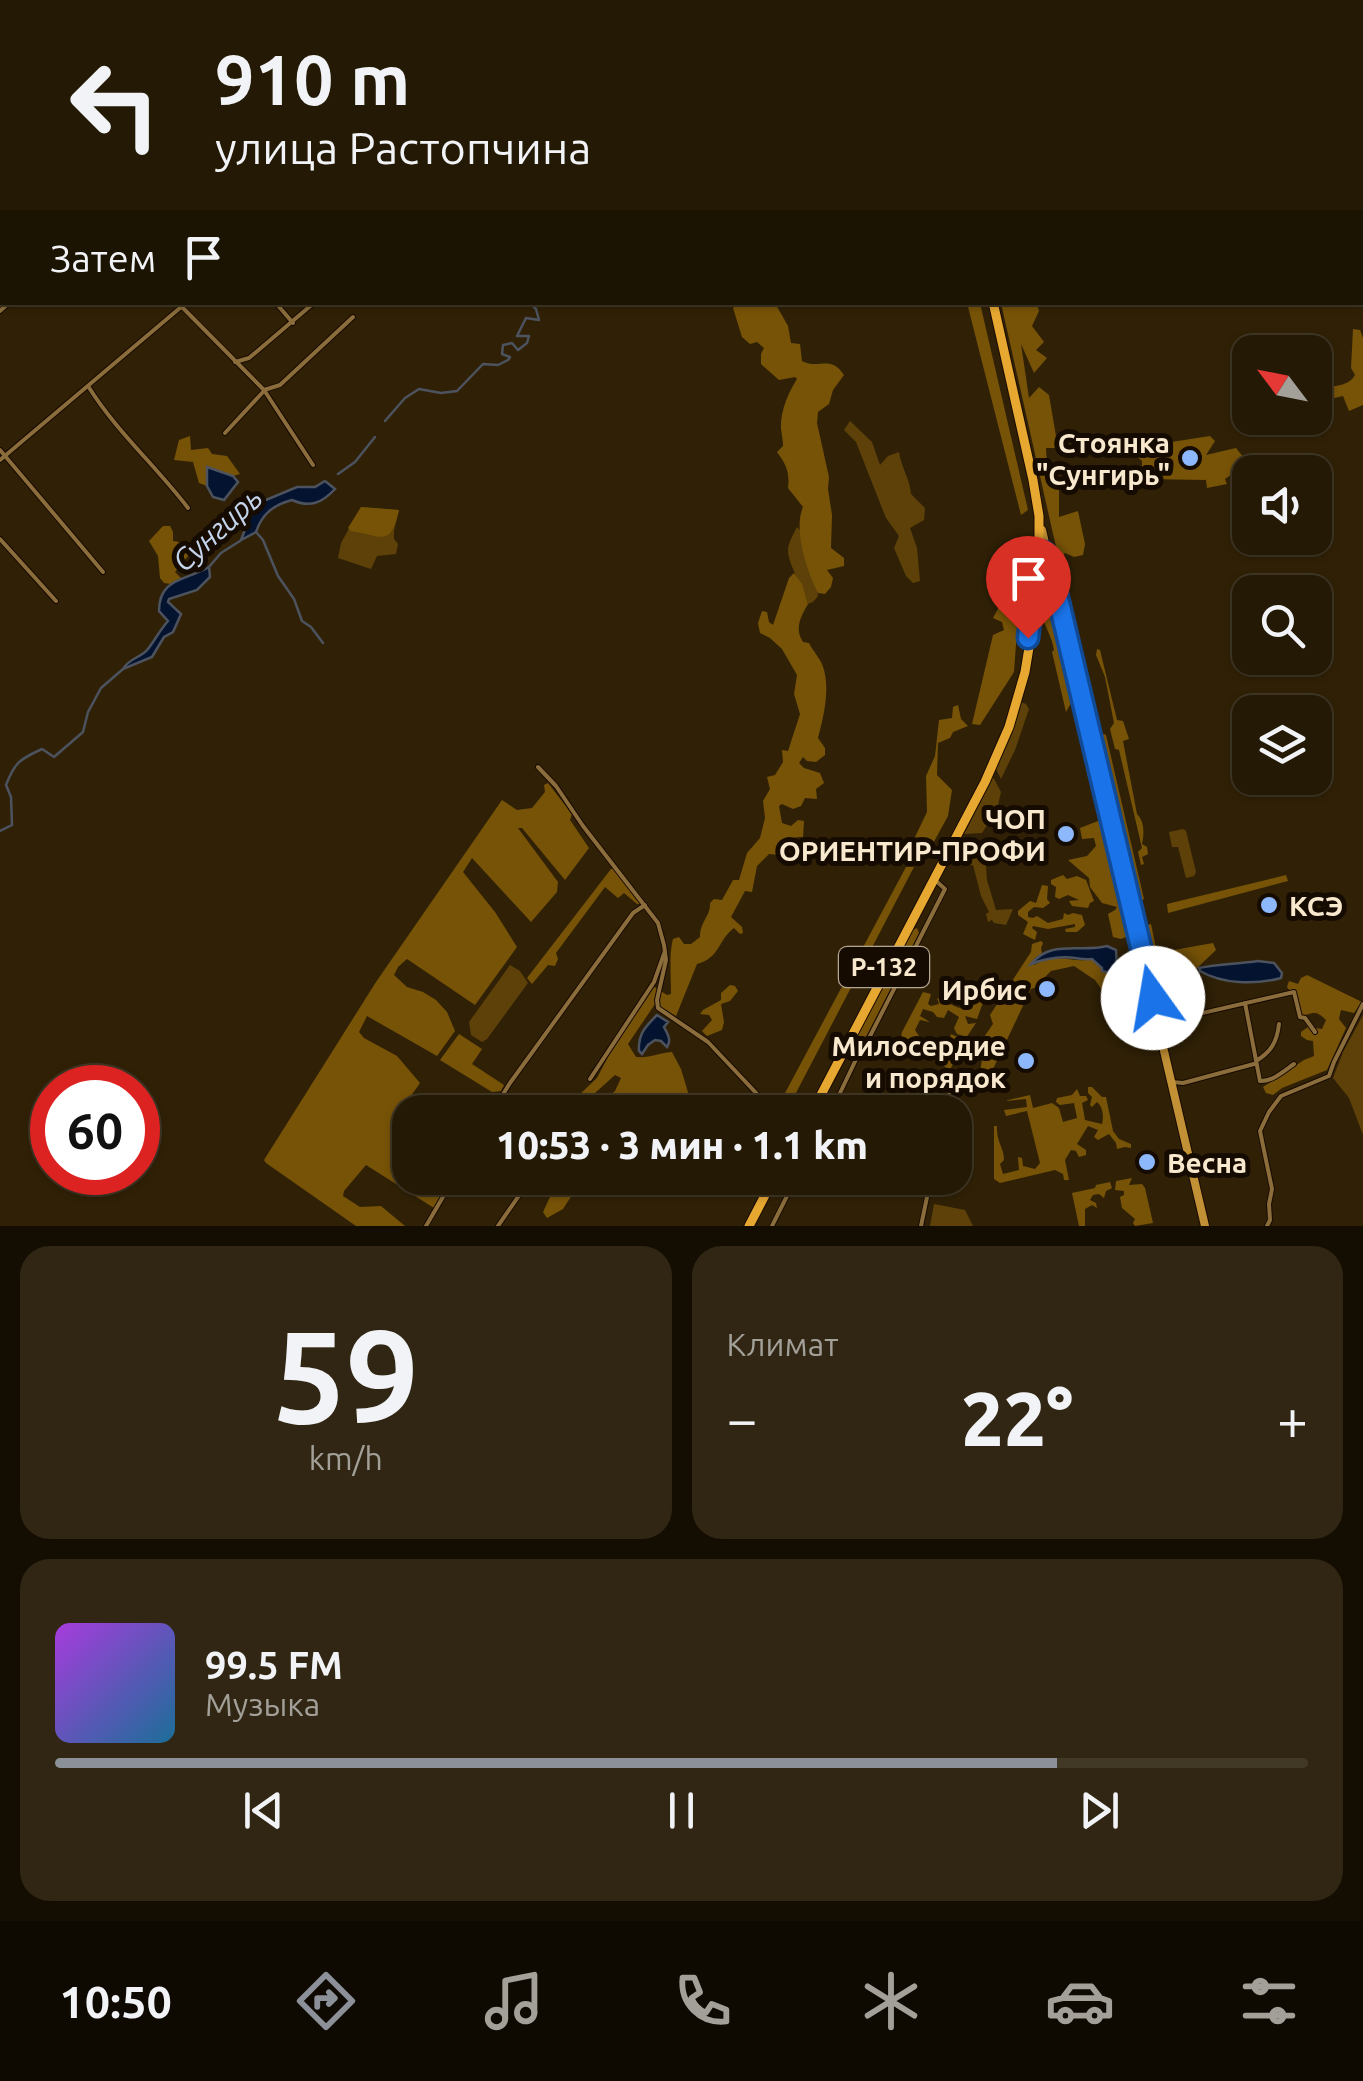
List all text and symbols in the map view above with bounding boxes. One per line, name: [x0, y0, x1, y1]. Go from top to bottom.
icon: left: [50, 40, 180, 170]
text: 910 m: [215, 40, 410, 118]
text: улица Растопчина: [215, 122, 591, 173]
icon: arrive: [176, 230, 231, 285]
text: Затем: [50, 237, 156, 279]
north arrow: [1232, 335, 1332, 435]
map controls: [1232, 335, 1332, 795]
place label: Стоянка "Сунгирь": [1036, 427, 1170, 490]
marker: Стоянка "Сунгирь": [1179, 447, 1201, 469]
button: sound: [1232, 455, 1332, 555]
water label: Сунгирь: [165, 480, 269, 578]
pin: [986, 536, 1071, 639]
icon: arrive: [1001, 551, 1056, 606]
button: search: [1232, 575, 1332, 675]
button: layers: [1232, 695, 1332, 795]
place label: ЧОП ОРИЕНТИР-ПРОФИ: [779, 803, 1046, 866]
marker: ЧОП ОРИЕНТИР-ПРОФИ: [1055, 823, 1077, 845]
place label: КСЭ: [1289, 890, 1343, 921]
marker: КСЭ: [1258, 894, 1280, 916]
position arrow: [1101, 946, 1205, 1050]
road number: Р-132: [839, 947, 929, 987]
place label: Ирбис: [942, 974, 1027, 1005]
marker: Ирбис: [1036, 978, 1058, 1000]
place label: Милосердие и порядок: [832, 1030, 1006, 1093]
marker: Милосердие и порядок: [1015, 1050, 1037, 1072]
speed limit sign: 60: [30, 1065, 160, 1195]
text: 10:53 · 3 мин · 1.1 km: [496, 1124, 868, 1166]
place label: Весна: [1167, 1147, 1247, 1178]
marker: Весна: [1136, 1151, 1158, 1173]
text: 59: [272, 1302, 419, 1448]
text: Климат: [727, 1326, 838, 1362]
text: 22°: [961, 1376, 1073, 1460]
text: −: [727, 1388, 758, 1449]
text: +: [1277, 1388, 1308, 1449]
text: km/h: [309, 1440, 383, 1476]
text: 99.5 FM: [205, 1644, 343, 1686]
text: Музыка: [205, 1686, 320, 1722]
icon: previous: [236, 1783, 291, 1838]
icon: pause: [654, 1783, 709, 1838]
icon: next: [1072, 1783, 1127, 1838]
icon: directions: [291, 1966, 361, 2036]
icon: music: [479, 1966, 549, 2036]
icon: phone: [668, 1966, 738, 2036]
icon: climate: [856, 1966, 926, 2036]
icon: car: [1045, 1966, 1115, 2036]
icon: filters: [1234, 1966, 1304, 2036]
text: 10:50: [59, 1976, 172, 2027]

